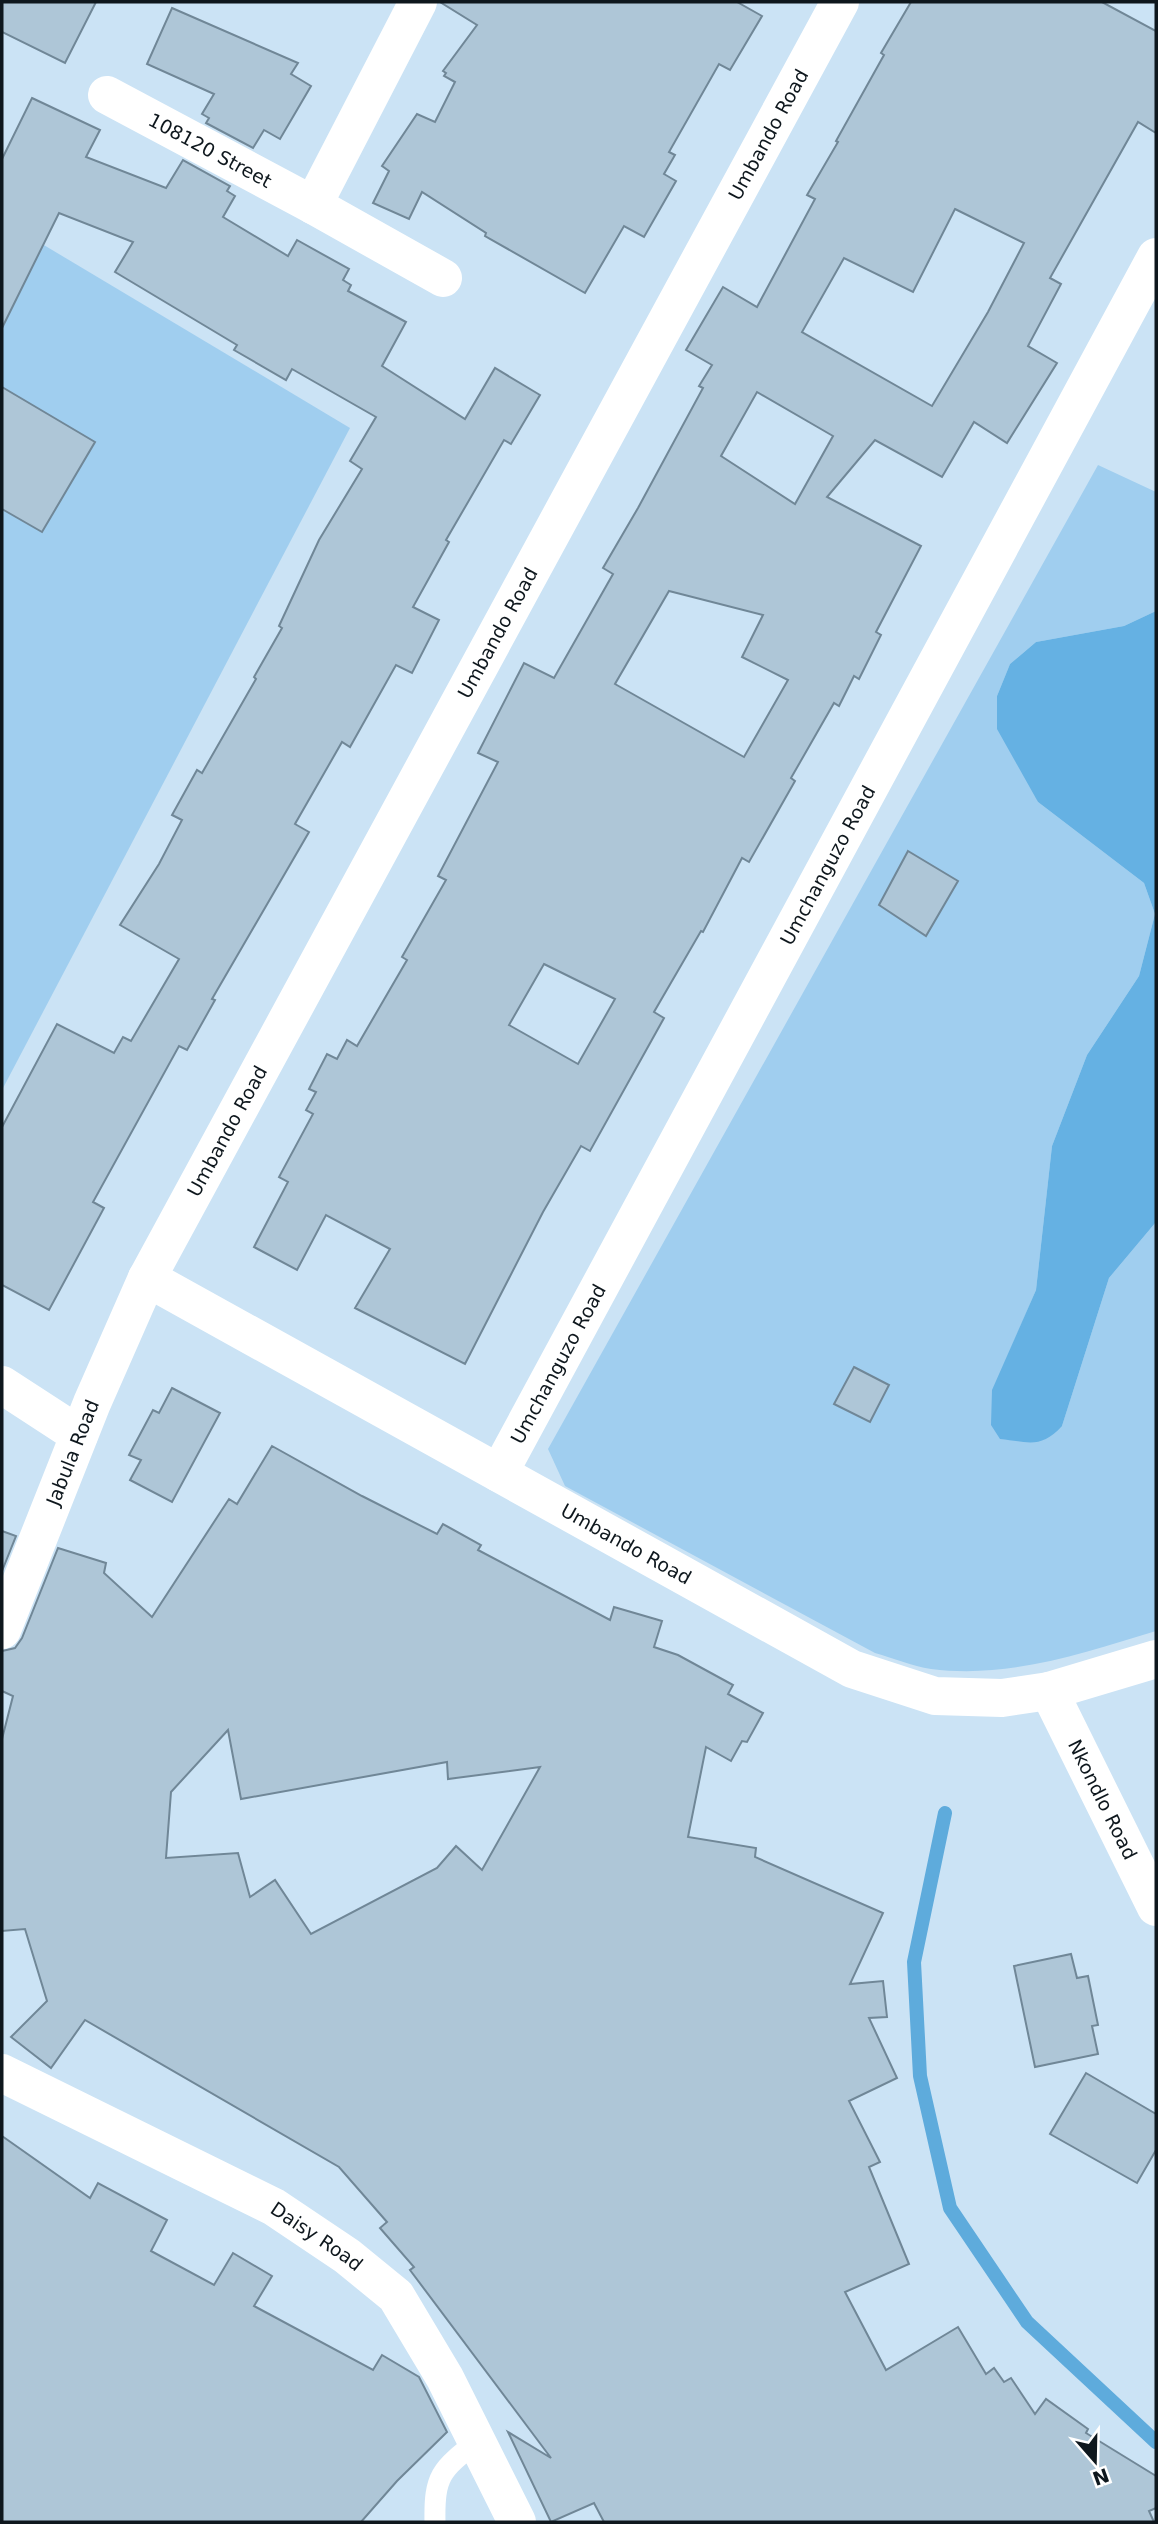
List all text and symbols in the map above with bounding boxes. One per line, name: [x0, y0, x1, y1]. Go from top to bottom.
street label: Umbando Road: [724, 65, 812, 204]
street label: 108120 Street: [145, 108, 276, 192]
street label: Umbando Road: [453, 564, 542, 702]
street label: Umchanguzo Road: [775, 781, 879, 949]
street label: Umbando Road: [182, 1062, 271, 1200]
street label: Umchanguzo Road: [506, 1280, 610, 1447]
street label: Jabula Road: [41, 1396, 103, 1510]
street label: Umbando Road: [557, 1499, 695, 1589]
street label: Nkondlo Road: [1064, 1736, 1142, 1863]
street label: Daisy Road: [267, 2197, 367, 2275]
north arrow: [1060, 2426, 1130, 2496]
text: N: [1090, 2464, 1112, 2490]

